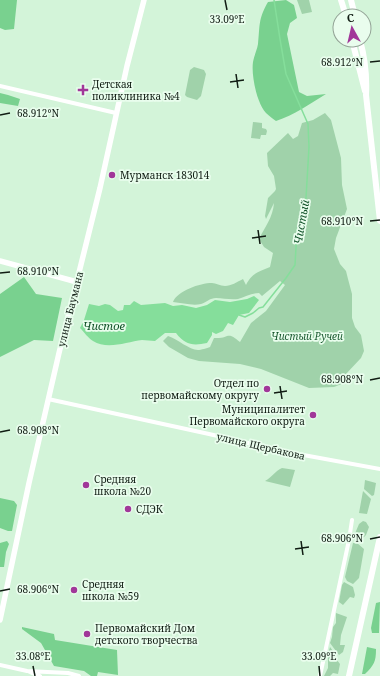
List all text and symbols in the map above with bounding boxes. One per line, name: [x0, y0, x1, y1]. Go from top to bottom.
north arrow: [332, 8, 372, 48]
text: С: [346, 10, 355, 26]
text: 33.09°E: [209, 12, 245, 26]
text: 68.912°N: [321, 55, 363, 69]
place label: Детская поликлиника №4: [92, 77, 180, 103]
marker: Детская поликлиника №4: [77, 84, 89, 96]
text: 68.912°N: [17, 106, 59, 120]
place label: Мурманск 183014: [120, 168, 210, 182]
marker: Мурманск 183014: [107, 170, 117, 180]
water label: Чистый: [290, 198, 312, 245]
text: 68.910°N: [321, 214, 363, 228]
text: 68.910°N: [17, 264, 59, 278]
street label: улица Баумана: [54, 269, 86, 348]
water label: Чистое: [83, 318, 125, 333]
park label: Чистый Ручей: [271, 329, 343, 343]
text: 68.908°N: [321, 372, 363, 386]
place label: Отдел по первомайскому округу: [141, 376, 259, 402]
marker: Отдел по первомайскому округу: [262, 384, 272, 394]
place label: Муниципалитет Первомайского округа: [189, 402, 306, 428]
marker: Муниципалитет Первомайского округа: [308, 410, 318, 420]
text: 68.908°N: [17, 423, 59, 437]
street label: улица Щербакова: [215, 429, 307, 463]
place label: Средняя школа №20: [94, 472, 151, 498]
marker: Средняя школа №20: [81, 480, 91, 490]
place label: СДЭК: [136, 502, 164, 516]
marker: СДЭК: [123, 504, 133, 514]
text: 68.906°N: [321, 531, 363, 545]
place label: Средняя школа №59: [82, 577, 139, 603]
text: 68.906°N: [17, 582, 59, 596]
marker: Средняя школа №59: [69, 585, 79, 595]
place label: Первомайский Дом детского творчества: [95, 621, 198, 647]
marker: Первомайский Дом детского творчества: [82, 629, 92, 639]
text: 33.08°E: [15, 649, 51, 663]
text: 33.09°E: [301, 649, 337, 663]

